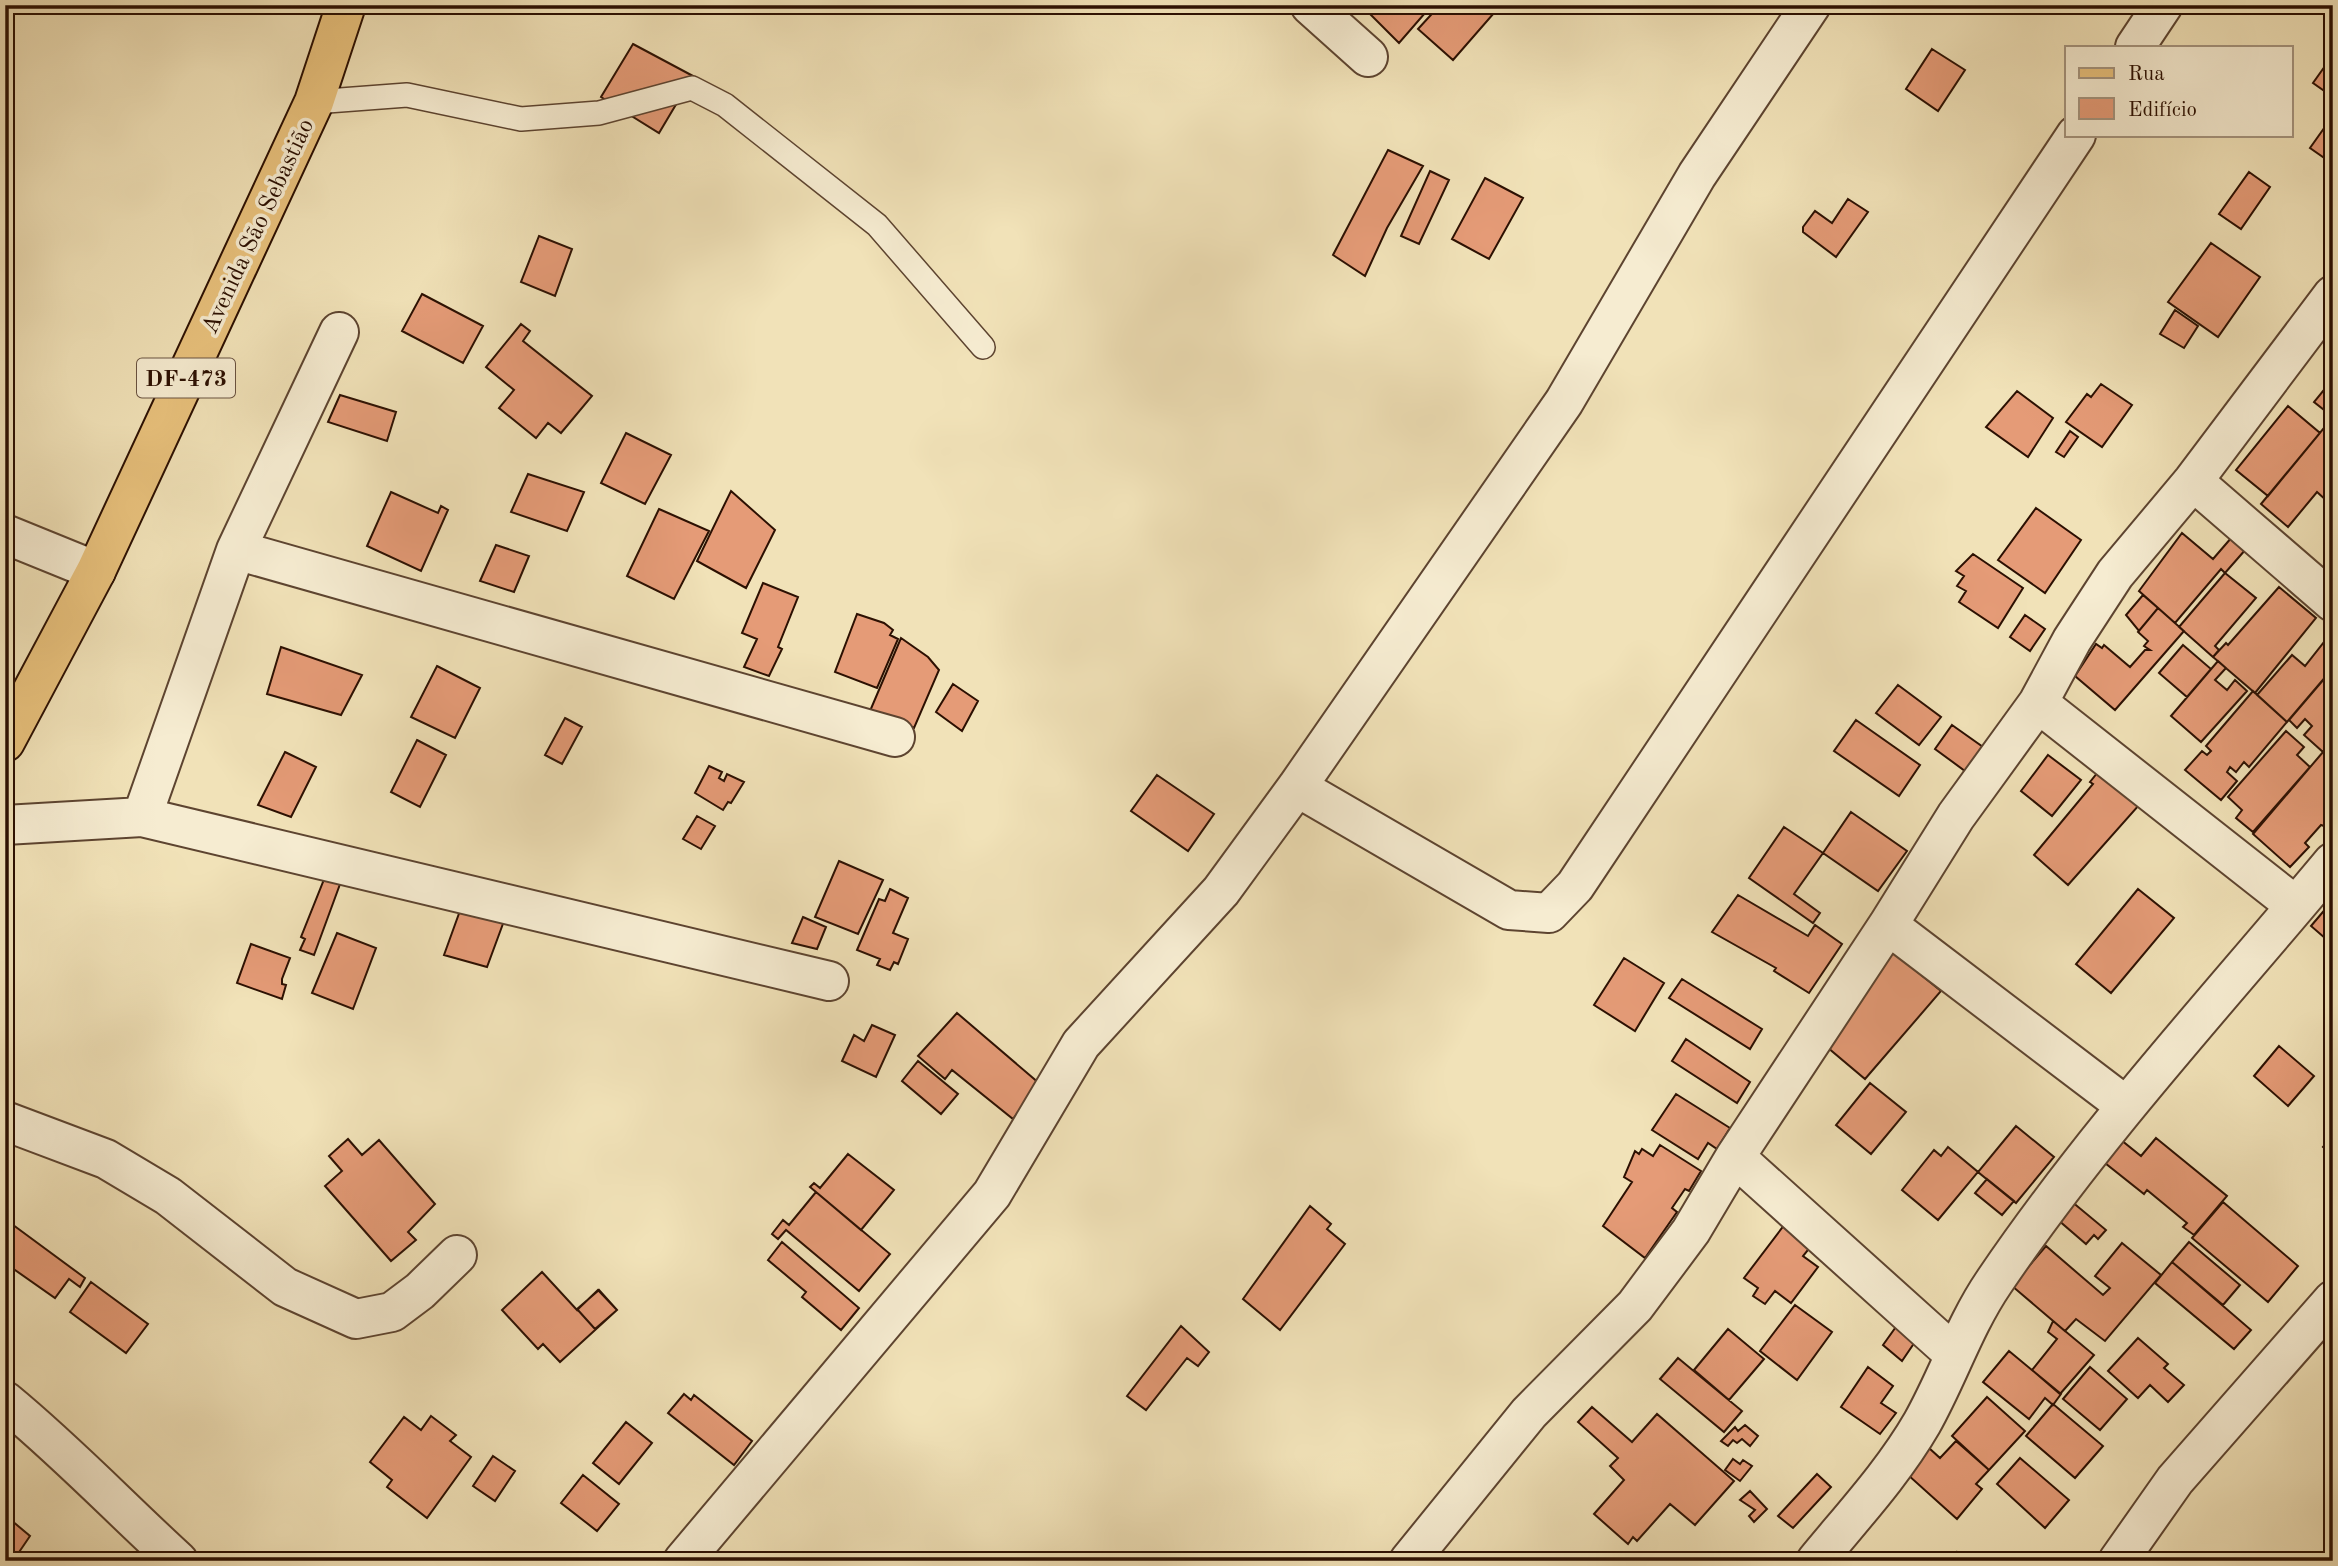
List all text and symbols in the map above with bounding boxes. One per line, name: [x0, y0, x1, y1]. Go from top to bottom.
legend: [2065, 46, 2292, 136]
text: Rua: [2128, 64, 2165, 85]
text: Edifício: [2128, 100, 2197, 121]
street label: Avenida São Sebastião: [198, 116, 319, 338]
road number: DF-473: [137, 358, 235, 398]

